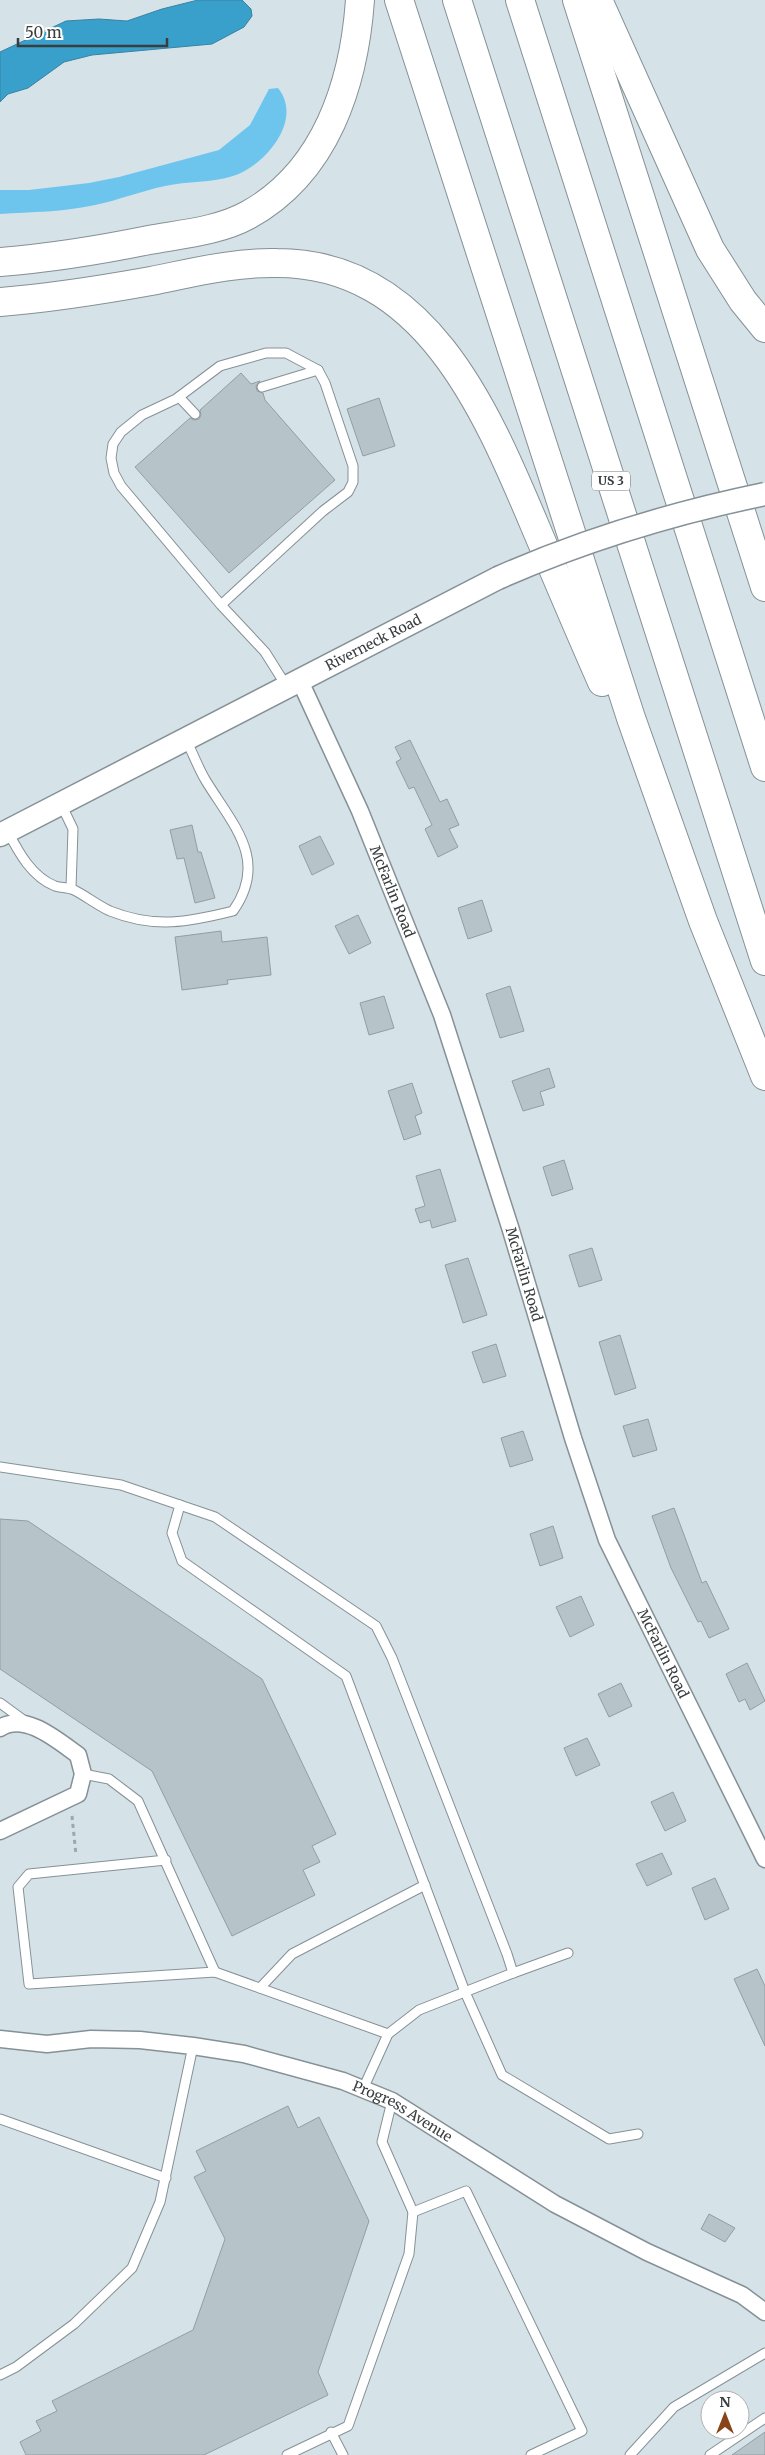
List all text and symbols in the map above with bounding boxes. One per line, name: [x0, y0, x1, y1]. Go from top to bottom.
scale bar: [18, 15, 166, 47]
text: 50 m: [25, 23, 62, 42]
road number: US 3: [592, 472, 630, 491]
street label: Riverneck Road: [322, 610, 425, 675]
street label: McFarlin Road: [366, 843, 419, 941]
street label: McFarlin Road: [502, 1225, 547, 1324]
street label: McFarlin Road: [633, 1606, 693, 1702]
street label: Progress Avenue: [350, 2077, 456, 2146]
north arrow: [700, 2390, 750, 2440]
text: N: [719, 2393, 731, 2411]

